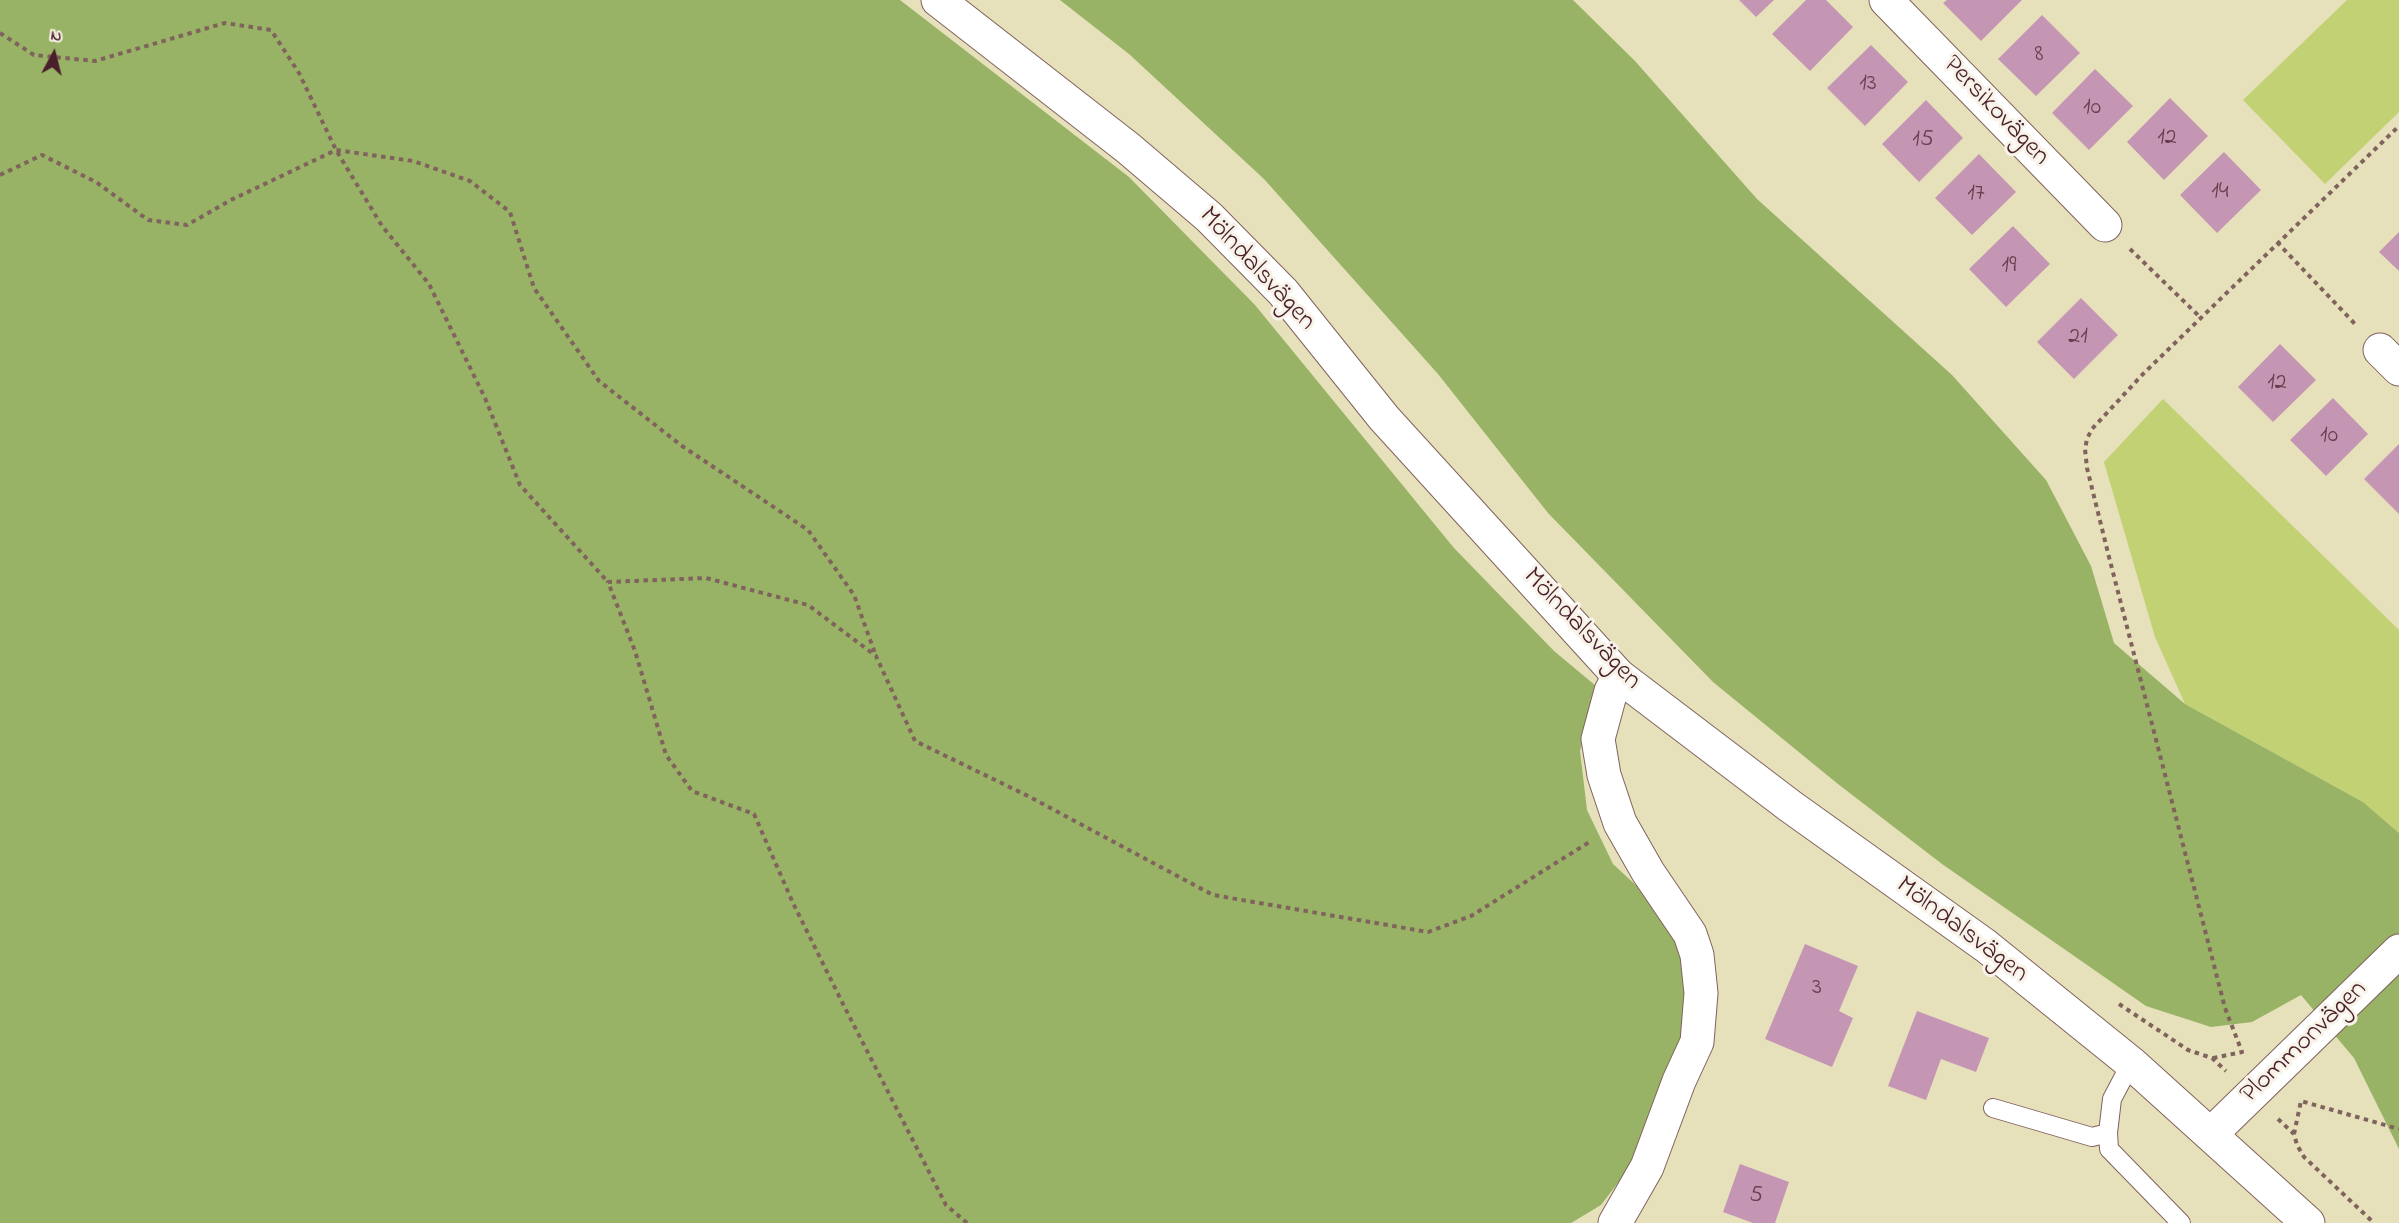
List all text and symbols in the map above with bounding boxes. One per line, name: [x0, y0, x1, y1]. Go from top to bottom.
north arrow: [24, 24, 84, 84]
text: N: [49, 24, 63, 49]
house number: 8: [2035, 42, 2043, 70]
street label: Persikovägen: [1935, 50, 2055, 174]
house number: 13: [1859, 71, 1877, 99]
house number: 10: [2083, 95, 2101, 123]
house number: 12: [2157, 125, 2177, 153]
house number: 15: [1912, 127, 1934, 155]
house number: 14: [2211, 179, 2229, 207]
house number: 17: [1967, 181, 1985, 209]
street label: Mölndalsvägen: [1191, 201, 1321, 339]
house number: 19: [2002, 253, 2016, 281]
house number: 21: [2068, 324, 2088, 352]
house number: 12: [2267, 370, 2287, 398]
house number: 10: [2320, 423, 2338, 451]
street label: Mölndalsvägen: [1515, 562, 1647, 698]
street label: Mölndalsvägen: [1889, 871, 2033, 991]
house number: 3: [1812, 975, 1822, 1003]
street label: Plommonvägen: [2235, 975, 2375, 1111]
house number: 5: [1749, 1183, 1763, 1211]

